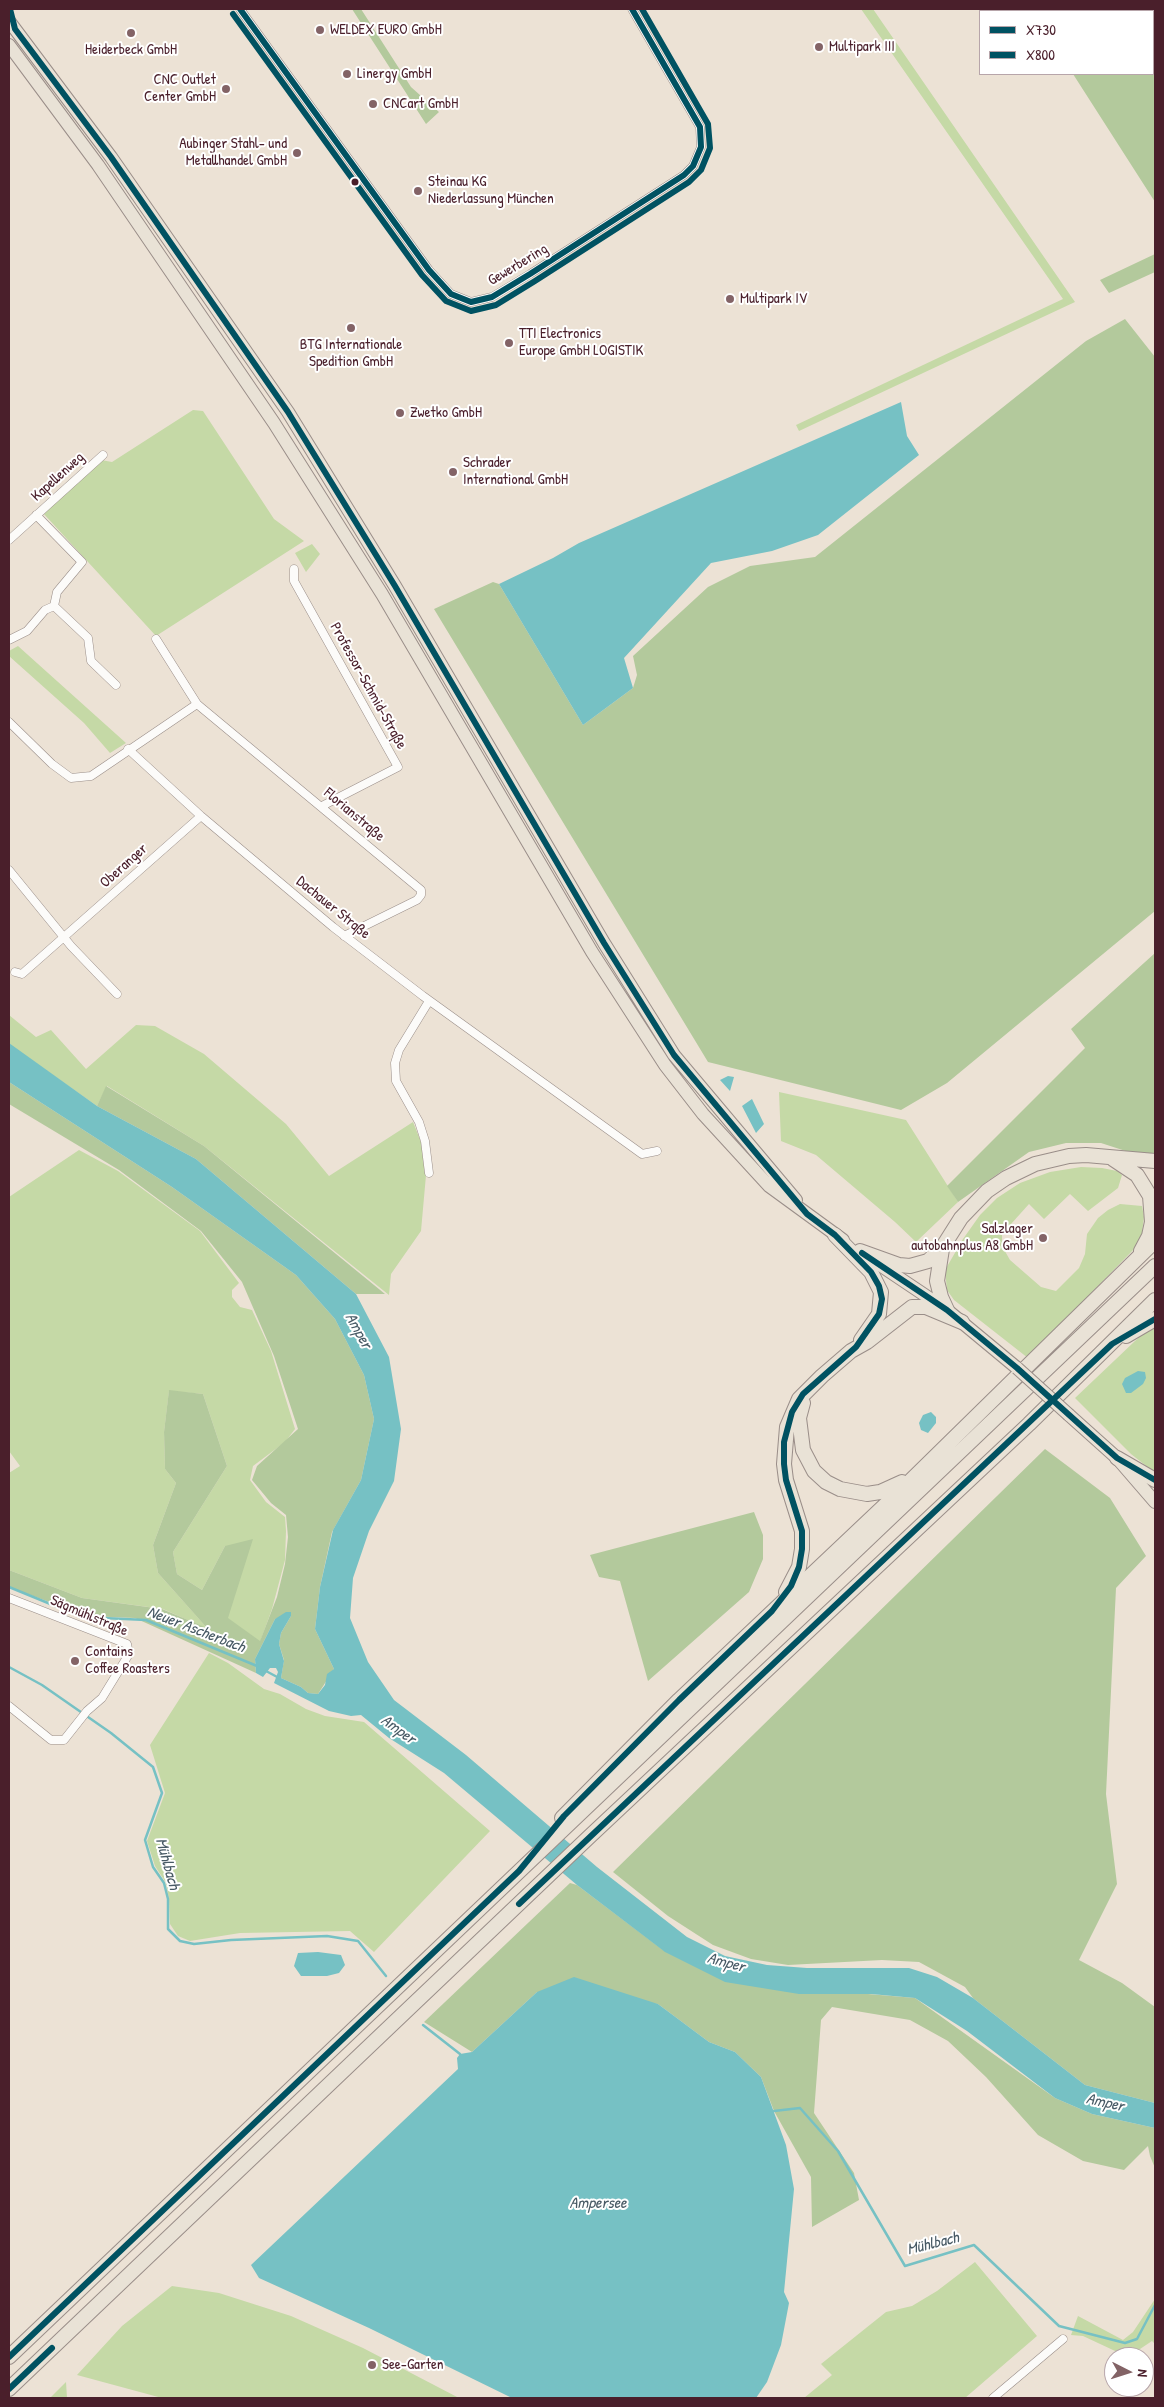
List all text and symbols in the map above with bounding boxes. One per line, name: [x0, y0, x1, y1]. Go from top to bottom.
legend: [979, 10, 1154, 75]
text: X730: [1026, 19, 1056, 40]
place label: WELDEX EURO GmbH: [330, 21, 442, 39]
marker: WELDEX EURO GmbH: [314, 24, 326, 36]
marker: Heiderbeck GmbH: [125, 27, 137, 39]
place label: Multipark III: [829, 38, 895, 56]
place label: Heiderbeck GmbH: [85, 41, 177, 59]
marker: Multipark III: [813, 41, 825, 53]
text: X800: [1026, 44, 1055, 65]
place label: Linergy GmbH: [357, 65, 432, 83]
marker: Linergy GmbH: [341, 68, 353, 80]
place label: CNC Outlet Center GmbH: [144, 71, 216, 106]
marker: CNC Outlet Center GmbH: [220, 83, 232, 95]
place label: CNCart GmbH: [383, 95, 458, 113]
marker: CNCart GmbH: [367, 98, 379, 110]
place label: Aubinger Stahl- und Metallhandel GmbH: [179, 135, 287, 170]
marker: Aubinger Stahl- und Metallhandel GmbH: [291, 147, 303, 159]
place label: Steinau KG Niederlassung München: [428, 173, 554, 208]
unlabelled marker: [350, 177, 360, 187]
marker: Steinau KG Niederlassung München: [412, 185, 424, 197]
street label: Gewerbering: [485, 240, 551, 290]
place label: Multipark IV: [740, 290, 807, 308]
marker: Multipark IV: [724, 293, 736, 305]
marker: BTG Internationale Spedition GmbH: [345, 322, 357, 334]
place label: TTI Electronics Europe GmbH LOGISTIK: [519, 325, 643, 360]
place label: BTG Internationale Spedition GmbH: [300, 336, 402, 371]
marker: TTI Electronics Europe GmbH LOGISTIK: [503, 337, 515, 349]
place label: Zwetko GmbH: [410, 404, 482, 422]
marker: Zwetko GmbH: [394, 407, 406, 419]
street label: Kapellenweg: [28, 449, 88, 505]
place label: Schrader International GmbH: [463, 454, 568, 489]
marker: Schrader International GmbH: [447, 466, 459, 478]
street label: Professor-Schmid-Straße: [326, 620, 410, 752]
street label: Florianstraße: [320, 784, 388, 846]
street label: Oberanger: [97, 840, 151, 892]
street label: Dachauer Straße: [292, 873, 374, 943]
place label: Salzlager autobahnplus A8 GmbH: [911, 1220, 1033, 1255]
marker: Salzlager autobahnplus A8 GmbH: [1037, 1232, 1049, 1244]
water label: Amper: [340, 1310, 376, 1352]
street label: Sägmühlstraße: [48, 1592, 130, 1640]
water label: Neuer Ascherbach: [145, 1603, 247, 1657]
place label: Contains Coffee Roasters: [85, 1643, 170, 1678]
marker: Contains Coffee Roasters: [69, 1655, 81, 1667]
water label: Amper: [377, 1711, 419, 1749]
water label: Mühlbach: [151, 1836, 183, 1892]
water label: Amper: [705, 1949, 747, 1977]
water label: Amper: [1084, 2089, 1126, 2117]
water label: Ampersee: [570, 2194, 626, 2214]
water label: Mühlbach: [905, 2228, 961, 2260]
north arrow: [1104, 2347, 1154, 2397]
place label: See-Garten: [382, 2356, 444, 2374]
marker: See-Garten: [366, 2359, 378, 2371]
text: N: [1134, 2369, 1153, 2378]

